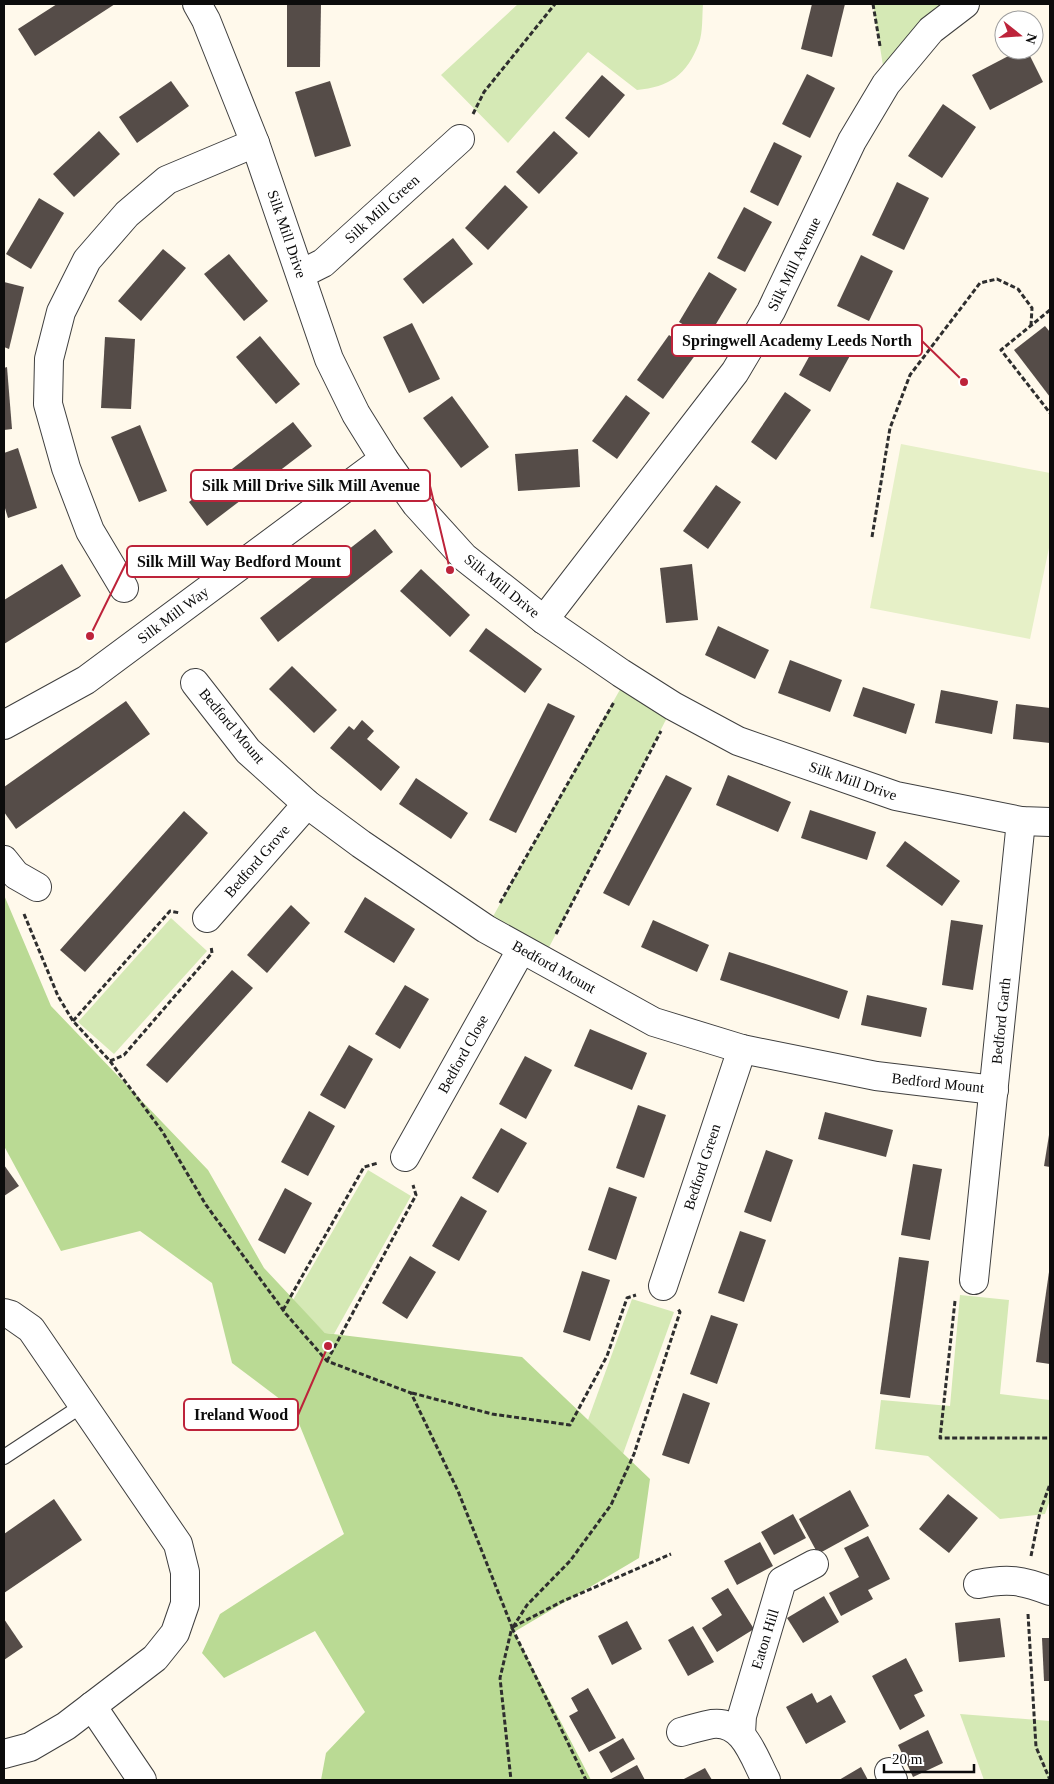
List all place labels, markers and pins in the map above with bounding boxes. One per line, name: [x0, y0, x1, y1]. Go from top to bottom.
callout: Springwell Academy Leeds North: [672, 325, 922, 356]
callout: Silk Mill Drive Silk Mill Avenue: [191, 470, 430, 501]
callout: Silk Mill Way Bedford Mount: [127, 546, 351, 577]
callout: Ireland Wood: [184, 1399, 298, 1430]

